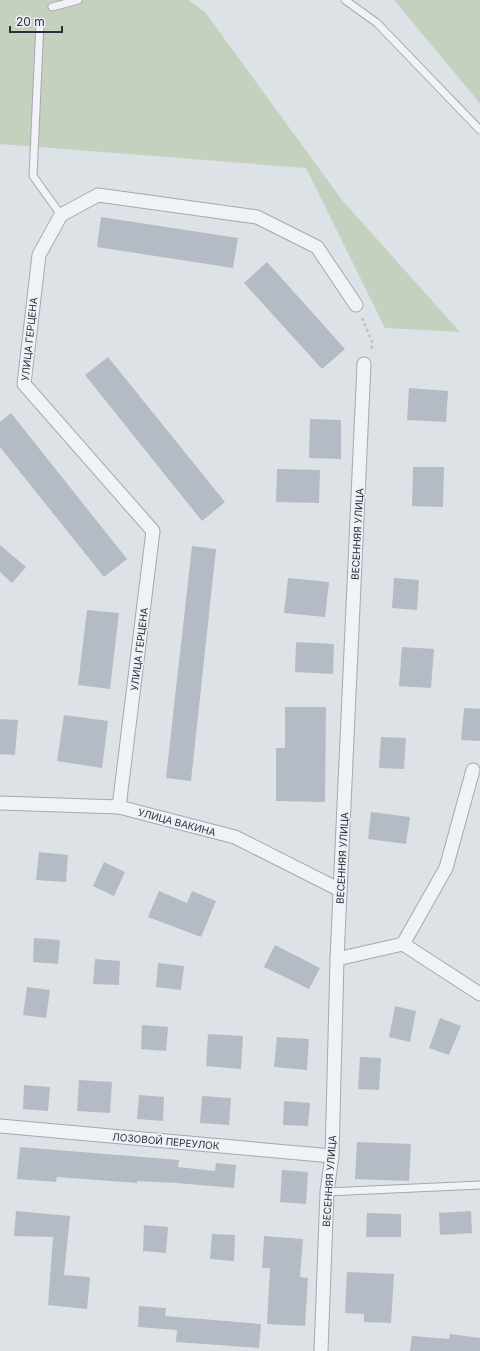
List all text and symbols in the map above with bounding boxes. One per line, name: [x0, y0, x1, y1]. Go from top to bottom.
scale bar: [10, 8, 62, 34]
text: 20 m: [16, 14, 45, 29]
street label: УЛИЦА ГЕРЦЕНА: [19, 297, 39, 381]
street label: ВЕСЕННЯЯ УЛИЦА: [349, 488, 365, 580]
street label: УЛИЦА ГЕРЦЕНА: [128, 607, 150, 691]
street label: УЛИЦА ВАКИНА: [137, 806, 217, 838]
street label: ВЕСЕННЯЯ УЛИЦА: [334, 812, 350, 904]
street label: ЛОЗОВОЙ ПЕРЕУЛОК: [112, 1129, 220, 1152]
street label: ВЕСЕННЯЯ УЛИЦА: [320, 1135, 338, 1227]

